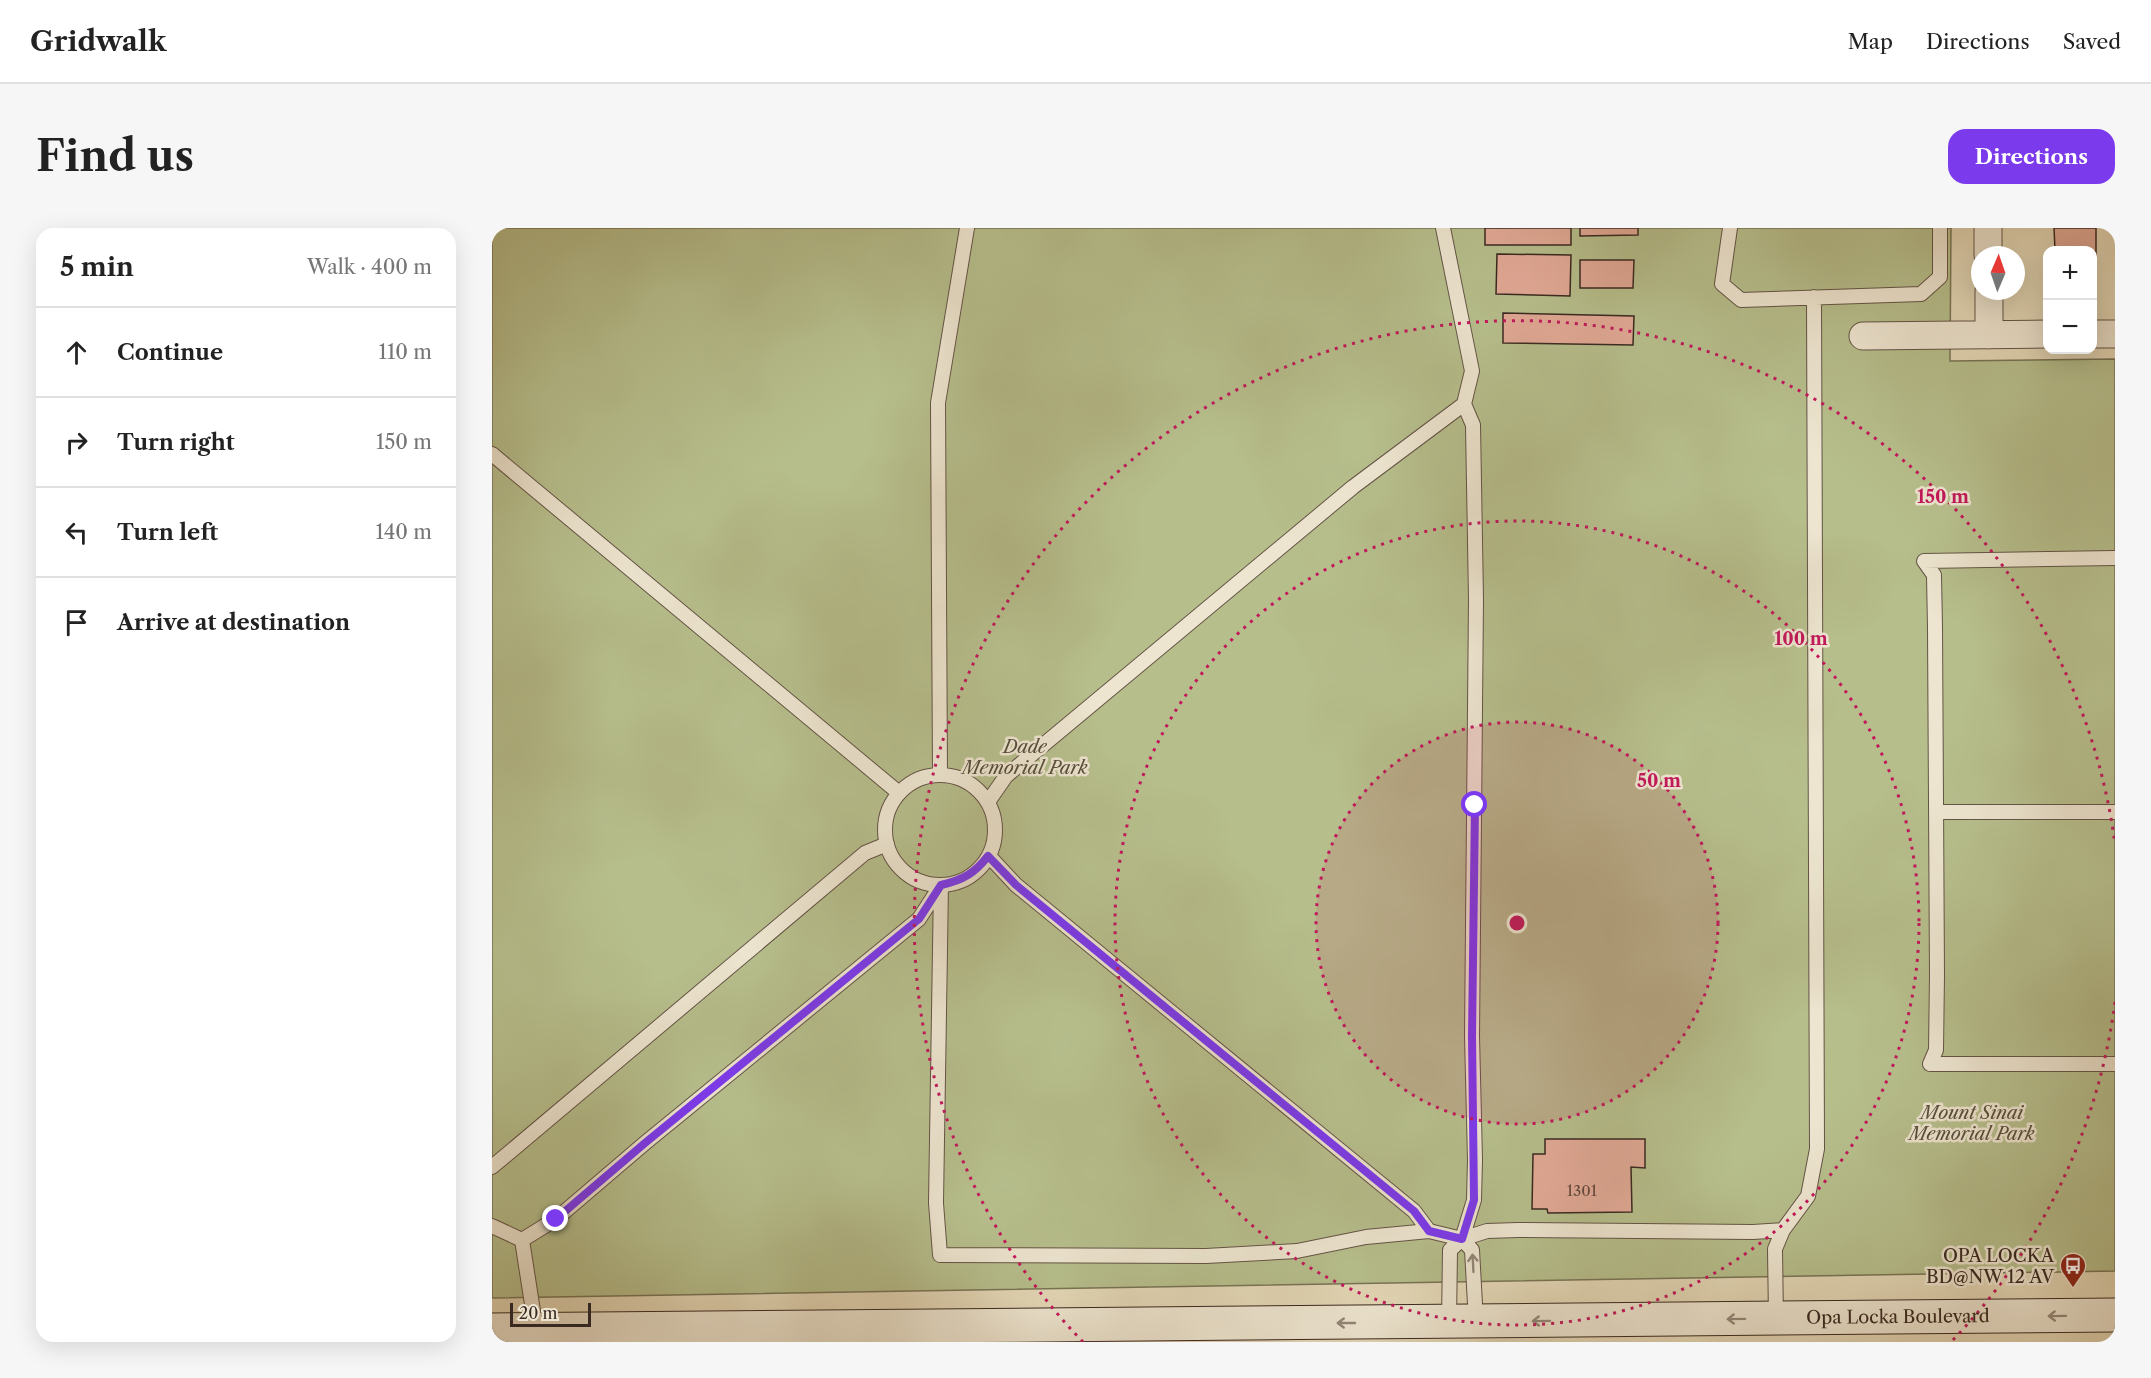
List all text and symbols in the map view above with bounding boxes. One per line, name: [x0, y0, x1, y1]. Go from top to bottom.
text: Gridwalk: [30, 24, 166, 58]
text: Map: [1848, 29, 1893, 54]
text: Directions: [1926, 29, 2030, 54]
text: Saved: [2063, 29, 2121, 54]
button: Directions: [1948, 129, 2115, 184]
text: Find us: [36, 130, 194, 182]
north arrow: [1971, 246, 2025, 300]
map controls: [2043, 246, 2097, 354]
button: +: [2043, 246, 2097, 300]
text: 5 min: [60, 251, 134, 283]
text: Walk · 400 m: [307, 255, 432, 279]
button: −: [2043, 300, 2097, 354]
icon: ahead: [60, 336, 93, 369]
text: Continue: [117, 339, 223, 366]
text: 110 m: [379, 340, 432, 364]
icon: right: [60, 426, 93, 459]
text: Turn right: [117, 429, 235, 456]
text: 150 m: [376, 430, 432, 454]
text: 150 m: [1917, 486, 1969, 508]
icon: left: [60, 516, 93, 549]
text: Turn left: [117, 519, 218, 546]
text: 140 m: [375, 520, 432, 544]
icon: arrive: [60, 606, 93, 639]
text: Arrive at destination: [117, 609, 350, 636]
text: 100 m: [1774, 628, 1828, 650]
park label: Dade Memorial Park: [960, 736, 1088, 779]
text: 50 m: [1637, 770, 1681, 792]
route start: [1461, 791, 1487, 817]
centre of rings: [1507, 913, 1527, 933]
park label: Mount Sinai Memorial Park: [1907, 1102, 2035, 1145]
house number: 1301: [1567, 1181, 1598, 1200]
route end: [542, 1205, 568, 1231]
place label: OPA LOCKA BD@NW 12 AV: [1926, 1245, 2055, 1288]
bus stop icon: OPA LOCKA BD@NW 12 AV: [2058, 1251, 2088, 1289]
one-way arrow: [1467, 1254, 1478, 1274]
scale bar: [510, 1300, 591, 1328]
text: 20 m: [519, 1303, 558, 1323]
street label: Opa Locka Boulevard: [1806, 1305, 1990, 1329]
one-way arrow: [2047, 1310, 2067, 1322]
one-way arrow: [1726, 1313, 1746, 1325]
one-way arrow: [1531, 1315, 1551, 1327]
one-way arrow: [1336, 1317, 1356, 1329]

